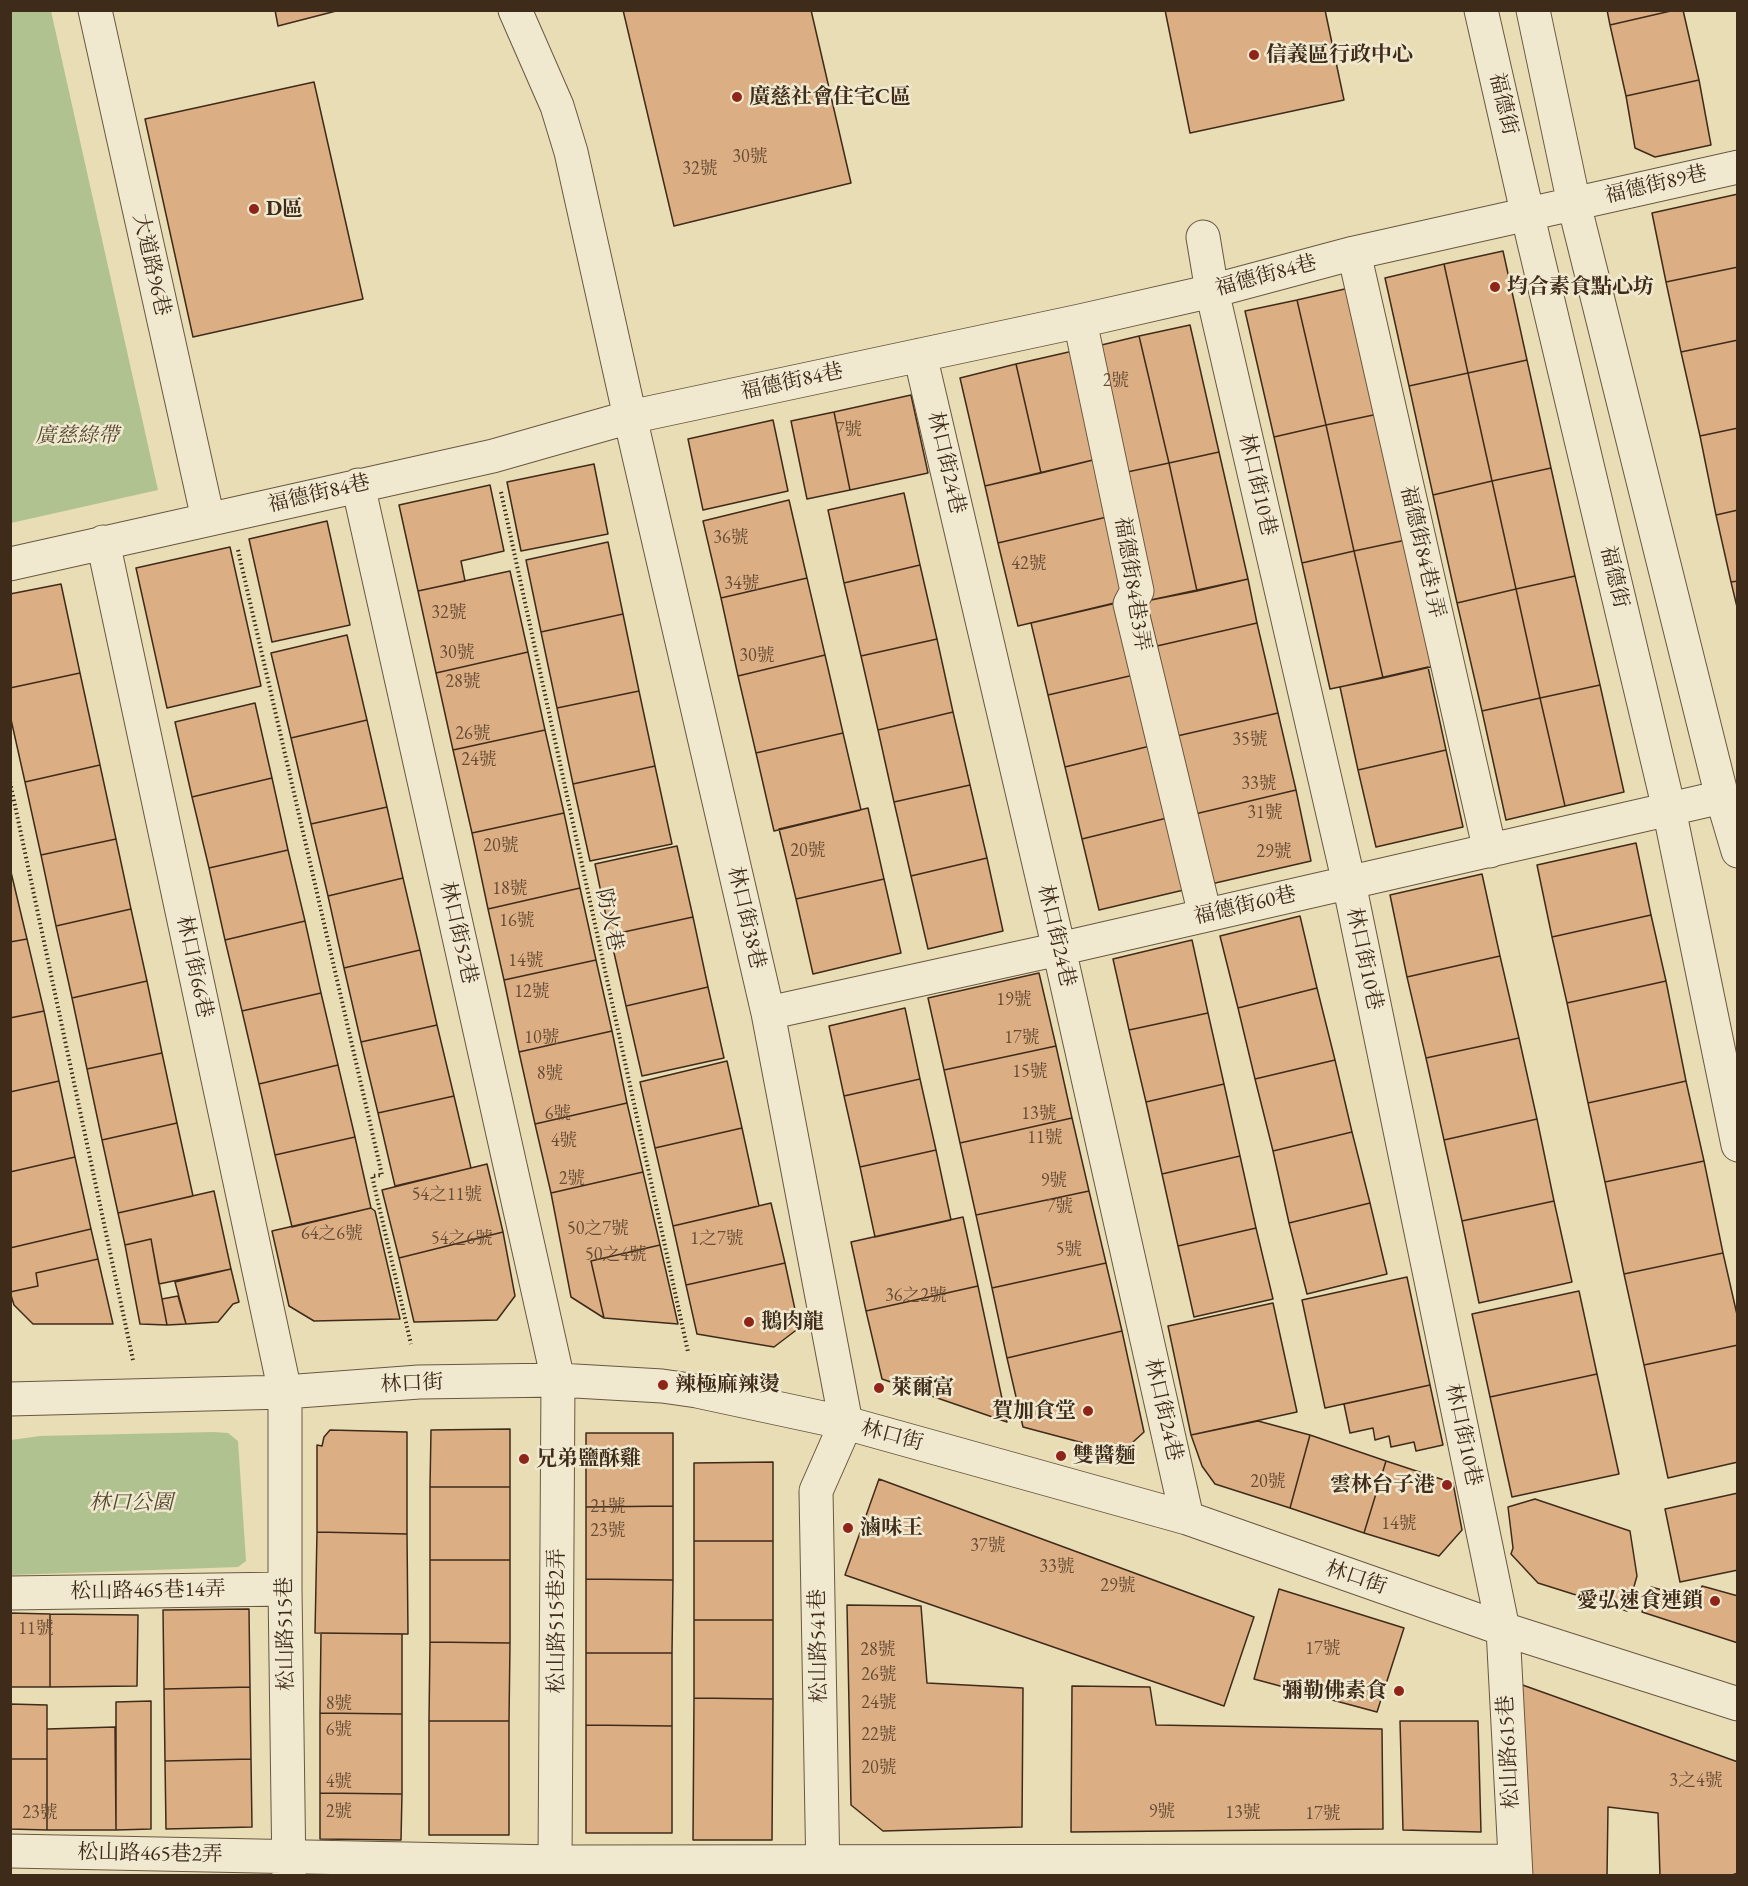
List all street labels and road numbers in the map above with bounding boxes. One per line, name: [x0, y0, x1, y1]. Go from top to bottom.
street label: 福德街: [1484, 70, 1522, 138]
street label: 福德街89巷: [1602, 161, 1710, 209]
street label: 大道路96巷: [127, 211, 175, 319]
street label: 福德街84巷: [1212, 250, 1320, 302]
street label: 福德街84巷: [738, 359, 846, 405]
street label: 林口街24巷: [922, 409, 970, 517]
street label: 林口街10巷: [1233, 431, 1281, 539]
street label: 福德街84巷: [265, 470, 373, 518]
street label: 福德街84巷1弄: [1395, 483, 1449, 621]
street label: 福德街84巷3弄: [1109, 515, 1155, 653]
street label: 福德街: [1595, 543, 1633, 611]
street label: 林口街38巷: [722, 864, 770, 972]
street label: 林口街52巷: [434, 879, 482, 987]
street label: 林口街24巷: [1032, 882, 1080, 990]
street label: 福德街60巷: [1191, 882, 1299, 930]
street label: 防火巷: [590, 887, 628, 953]
street label: 林口街10巷: [1341, 905, 1387, 1013]
street label: 林口街66巷: [171, 913, 217, 1021]
street label: 林口街24巷: [1139, 1356, 1187, 1464]
street label: 林口街: [380, 1370, 444, 1398]
street label: 林口街10巷: [1440, 1381, 1486, 1489]
street label: 林口街: [858, 1416, 926, 1456]
street label: 松山路515巷2弄: [544, 1548, 570, 1694]
street label: 林口街: [1322, 1556, 1390, 1600]
street label: 松山路465巷14弄: [70, 1577, 226, 1605]
street label: 松山路515巷: [272, 1577, 300, 1691]
street label: 松山路541巷: [805, 1589, 833, 1703]
street label: 松山路615巷: [1493, 1694, 1525, 1810]
street label: 松山路465巷2弄: [77, 1840, 223, 1868]

